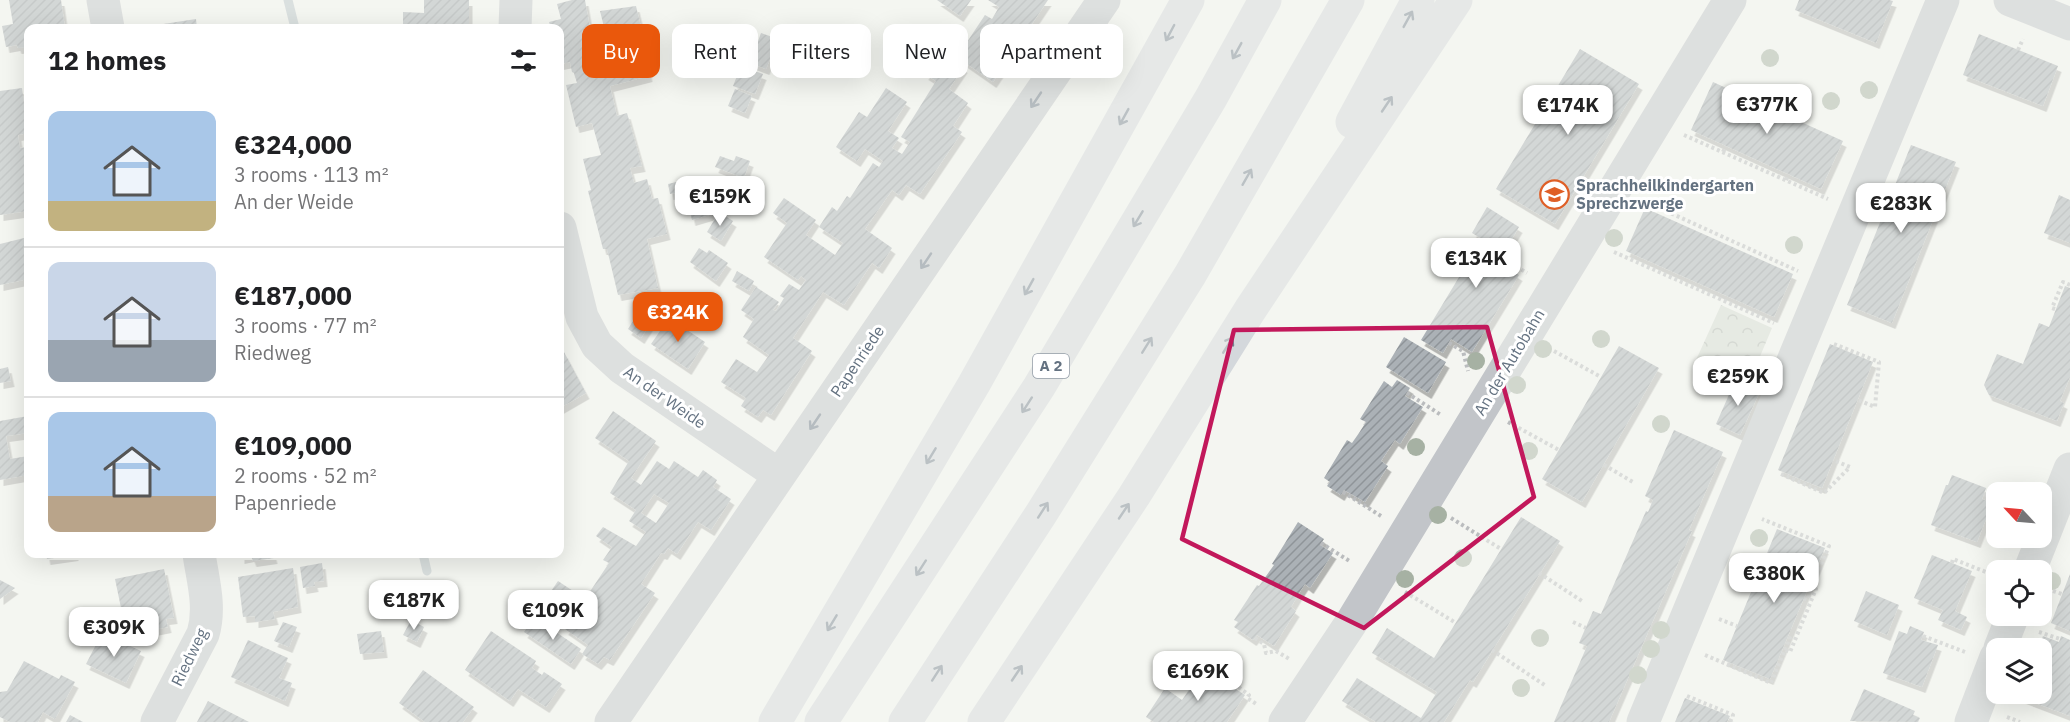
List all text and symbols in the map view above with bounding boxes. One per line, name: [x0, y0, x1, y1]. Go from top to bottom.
one-way arrow: [1402, 11, 1414, 28]
chip: Buy: [582, 24, 660, 78]
chip: Rent: [672, 24, 758, 78]
chip: Filters: [770, 24, 871, 78]
chip: New: [883, 24, 968, 78]
chip: Apartment: [980, 24, 1123, 78]
one-way arrow: [1164, 24, 1176, 42]
one-way arrow: [1231, 42, 1243, 59]
text: 12 homes: [48, 43, 166, 77]
icon: filters: [507, 44, 540, 77]
pin: €377K: [1725, 84, 1809, 135]
pin: €174K: [1526, 85, 1610, 136]
text: €377K: [1736, 90, 1798, 117]
text: €174K: [1537, 91, 1599, 118]
one-way arrow: [1030, 92, 1042, 108]
one-way arrow: [1381, 96, 1393, 113]
one-way arrow: [1118, 108, 1130, 125]
text: €324,000: [234, 127, 352, 161]
icon: home: [96, 135, 168, 207]
text: 3 rooms · 113 m²: [234, 161, 389, 188]
one-way arrow: [1241, 169, 1253, 186]
place label: Sprachheilkindergarten Sprechzwerge: [1576, 175, 1754, 213]
pin: €159K: [678, 176, 762, 227]
school or university icon: Sprachheilkindergarten Sprechzwerge: [1539, 178, 1571, 210]
text: €159K: [689, 182, 751, 209]
pin: €283K: [1859, 183, 1943, 234]
text: An der Weide: [234, 188, 354, 215]
text: €283K: [1870, 189, 1932, 216]
one-way arrow: [1132, 210, 1144, 227]
pin: €134K: [1434, 238, 1518, 289]
text: €134K: [1445, 244, 1507, 271]
one-way arrow: [920, 253, 932, 269]
text: €187,000: [234, 278, 352, 312]
one-way arrow: [1022, 278, 1034, 295]
icon: home: [96, 286, 168, 358]
pin: €324K: [636, 292, 720, 343]
text: €324K: [647, 298, 709, 325]
street label: An der Autobahn: [1469, 305, 1549, 419]
text: 3 rooms · 77 m²: [234, 312, 377, 339]
street label: Papenriede: [826, 321, 888, 401]
one-way arrow: [1142, 337, 1154, 354]
one-way arrow: [1222, 337, 1234, 354]
text: Riedweg: [234, 339, 311, 366]
road number: A 2: [1033, 354, 1069, 378]
pin: €259K: [1696, 356, 1780, 407]
street label: An der Weide: [620, 361, 710, 433]
text: €259K: [1707, 362, 1769, 389]
one-way arrow: [1021, 396, 1034, 413]
one-way arrow: [809, 414, 822, 431]
text: €109,000: [234, 428, 352, 462]
icon: home: [96, 436, 168, 508]
one-way arrow: [925, 447, 937, 464]
text: 2 rooms · 52 m²: [234, 462, 377, 489]
north arrow: [1986, 482, 2052, 548]
map controls: [1986, 482, 2052, 704]
text: Papenriede: [234, 489, 336, 516]
one-way arrow: [1038, 502, 1050, 519]
one-way arrow: [1119, 503, 1131, 520]
pin: €380K: [1732, 553, 1816, 604]
one-way arrow: [915, 559, 927, 576]
text: €380K: [1743, 559, 1805, 586]
button: locate: [1986, 560, 2052, 626]
pin: €187K: [372, 580, 456, 631]
text: €187K: [383, 586, 445, 613]
pin: €109K: [511, 590, 595, 641]
text: €109K: [522, 596, 584, 623]
pin: €309K: [72, 607, 156, 658]
text: €309K: [83, 613, 145, 640]
one-way arrow: [825, 615, 837, 632]
street label: Riedweg: [166, 624, 212, 689]
button: layers: [1986, 638, 2052, 704]
pin: €169K: [1156, 651, 1240, 702]
text: €169K: [1167, 657, 1229, 684]
one-way arrow: [931, 665, 943, 682]
one-way arrow: [1010, 665, 1023, 682]

